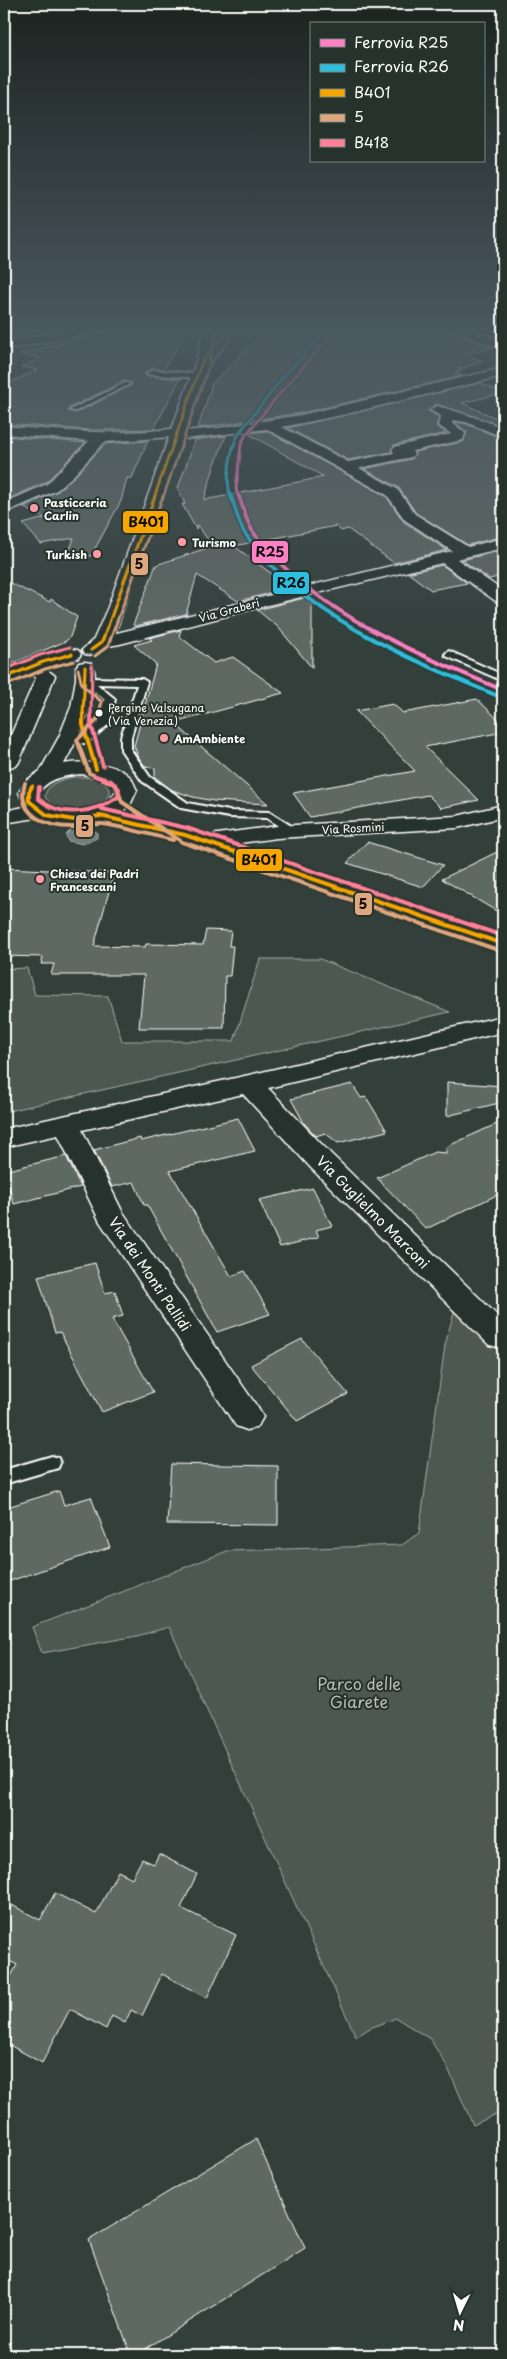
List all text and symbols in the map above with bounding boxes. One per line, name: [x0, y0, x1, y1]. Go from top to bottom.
legend: [310, 22, 484, 162]
text: Ferrovia R25: [354, 30, 448, 53]
text: Ferrovia R26: [354, 54, 449, 77]
text: B401: [354, 80, 390, 103]
text: 5: [354, 104, 364, 127]
text: B418: [354, 130, 389, 153]
place label: Pasticceria Carlin: [44, 494, 107, 524]
marker: Pasticceria Carlin: [28, 502, 40, 514]
line badge: B401: [122, 510, 169, 534]
text: B401: [128, 511, 164, 532]
place label: Turismo: [192, 534, 237, 551]
marker: Turismo: [176, 536, 188, 548]
line badge: R25: [251, 540, 289, 564]
text: R25: [255, 541, 285, 562]
place label: Turkish: [45, 546, 87, 563]
marker: Turkish: [91, 548, 103, 560]
line badge: 5: [130, 552, 149, 576]
text: 5: [135, 553, 144, 574]
line badge: R26: [272, 571, 310, 595]
text: R26: [276, 572, 306, 593]
street label: Via Graberi: [197, 594, 261, 626]
place label: Pergine Valsugana (Via Venezia): [108, 699, 204, 729]
marker: Pergine Valsugana (Via Venezia): [94, 708, 104, 718]
place label: AmAmbiente: [173, 730, 245, 747]
marker: AmAmbiente: [158, 732, 170, 744]
line badge: 5: [75, 814, 94, 838]
text: 5: [81, 815, 90, 836]
street label: Via Rosmini: [321, 818, 385, 838]
line badge: B401: [235, 848, 283, 872]
text: B401: [241, 849, 277, 870]
place label: Chiesa dei Padri Francescani: [50, 865, 139, 895]
marker: Chiesa dei Padri Francescani: [34, 873, 46, 885]
line badge: 5: [354, 892, 373, 916]
text: 5: [359, 893, 368, 914]
street label: Via Guglielmo Marconi: [312, 1151, 434, 1273]
street label: Via dei Monti Pallidi: [104, 1213, 196, 1335]
park label: Parco delle Giarete: [317, 1671, 401, 1713]
north arrow: [434, 2286, 484, 2336]
text: N: [452, 2315, 465, 2336]

